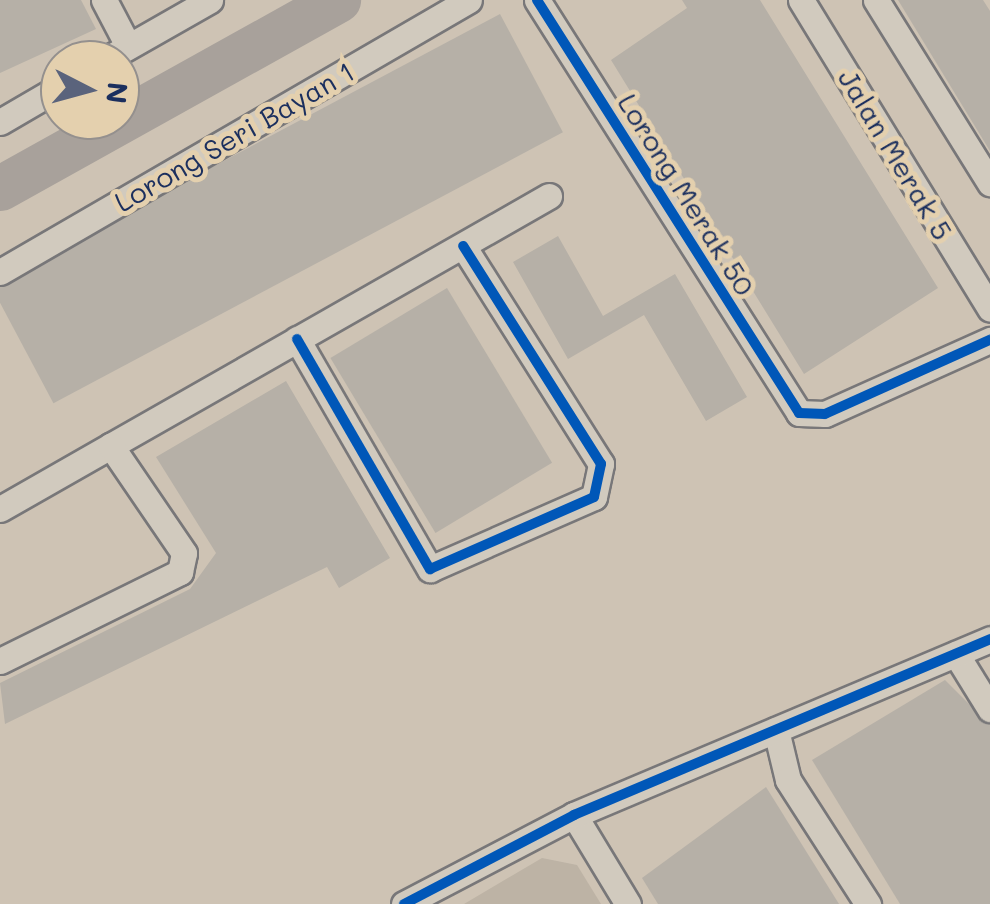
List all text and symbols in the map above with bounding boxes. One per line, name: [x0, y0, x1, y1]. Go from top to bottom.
north arrow: [40, 40, 140, 140]
street label: Lorong Seri Bayan 1: [108, 54, 360, 218]
street label: Jalan Merak 5: [832, 63, 960, 245]
text: N: [99, 80, 137, 105]
street label: Lorong Merak 50: [611, 87, 763, 301]

